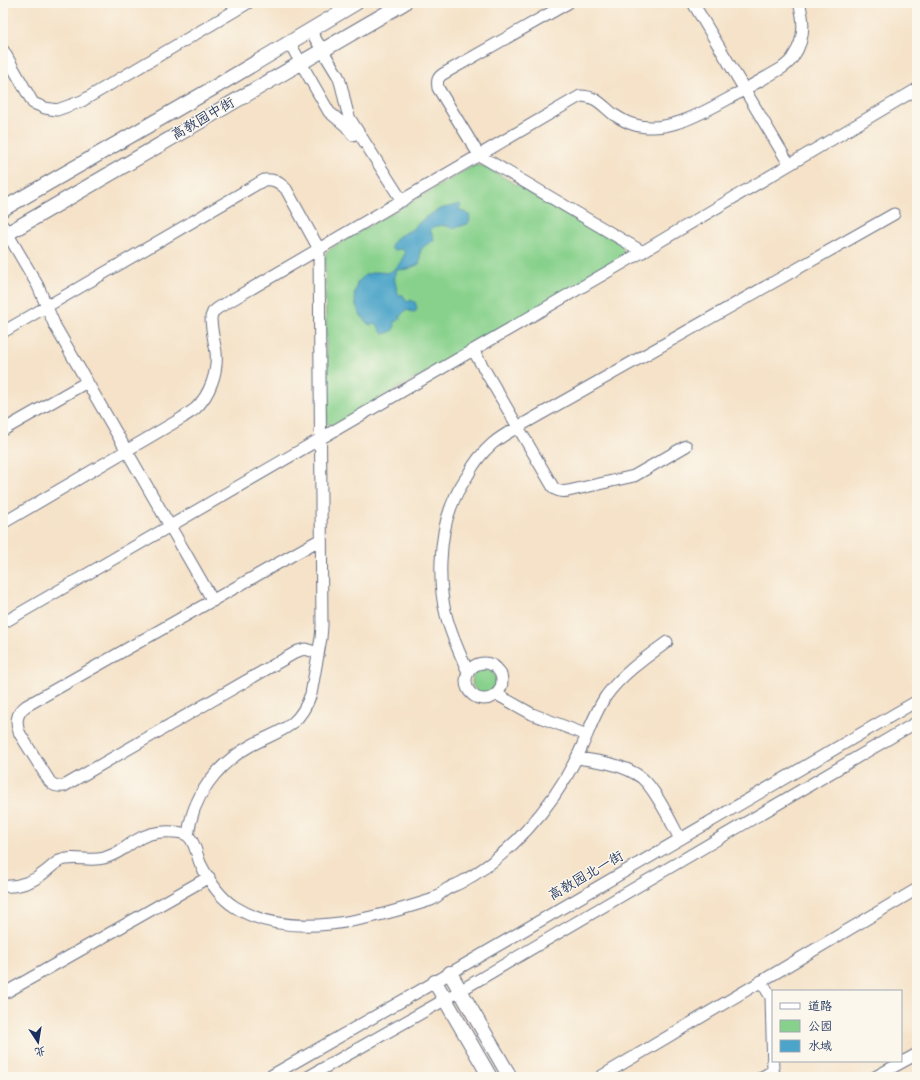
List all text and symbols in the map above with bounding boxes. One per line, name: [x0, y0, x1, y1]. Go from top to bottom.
street label: 高教园中街: [167, 92, 239, 146]
street label: 高教园北一街: [544, 845, 628, 907]
legend: [772, 990, 902, 1062]
text: 道路: [808, 997, 832, 1016]
text: 公园: [808, 1017, 832, 1036]
north arrow: [18, 1022, 58, 1062]
text: 水域: [808, 1037, 832, 1056]
text: 北: [33, 1041, 47, 1061]

